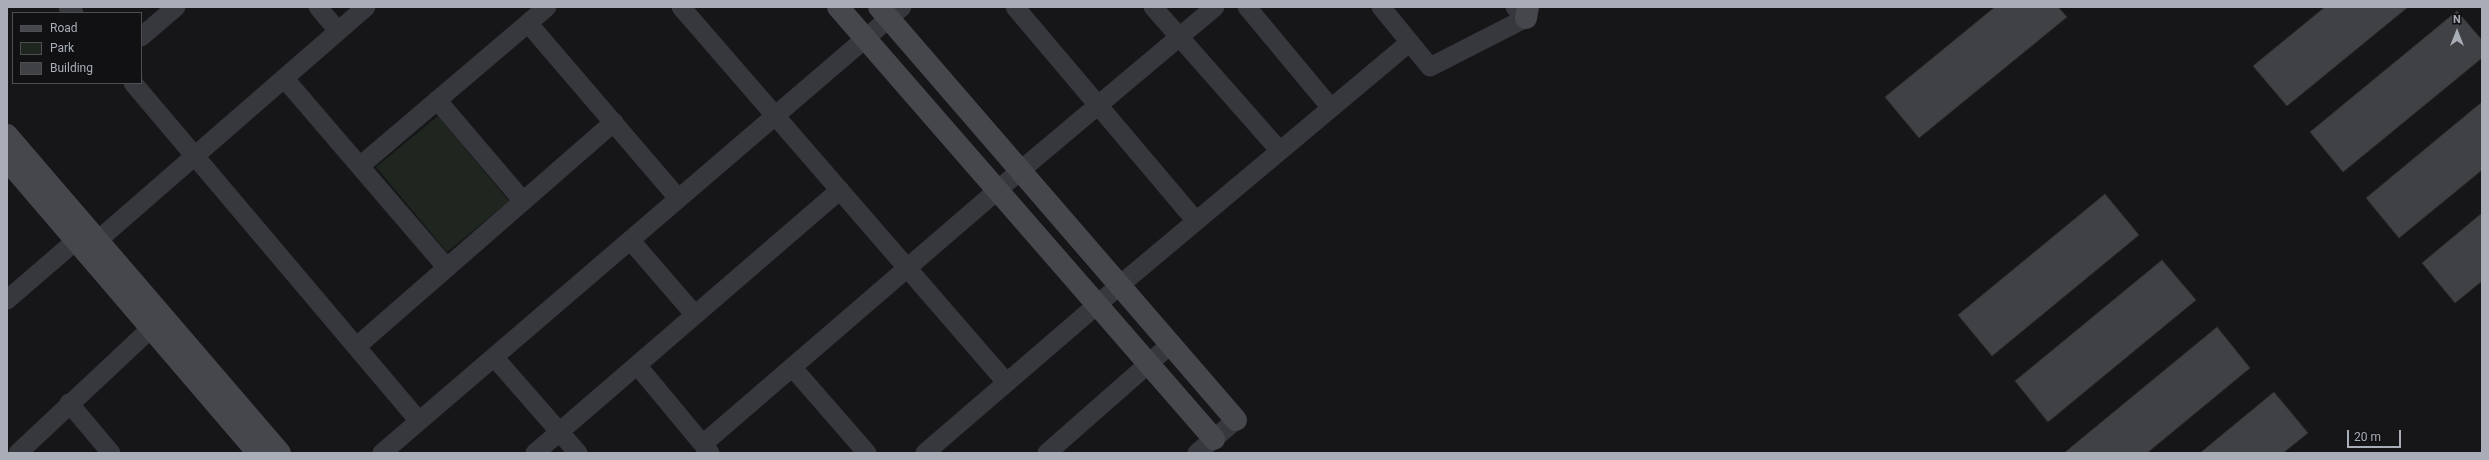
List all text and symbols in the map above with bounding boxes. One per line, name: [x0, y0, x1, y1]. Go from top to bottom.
legend: [12, 12, 142, 84]
north arrow: [2437, 12, 2477, 52]
text: N: [2453, 13, 2461, 26]
text: Road: [50, 21, 78, 35]
text: Park: [50, 41, 74, 55]
text: Building: [50, 61, 93, 75]
scale bar: [2349, 422, 2403, 448]
text: 20 m: [2354, 430, 2381, 444]

